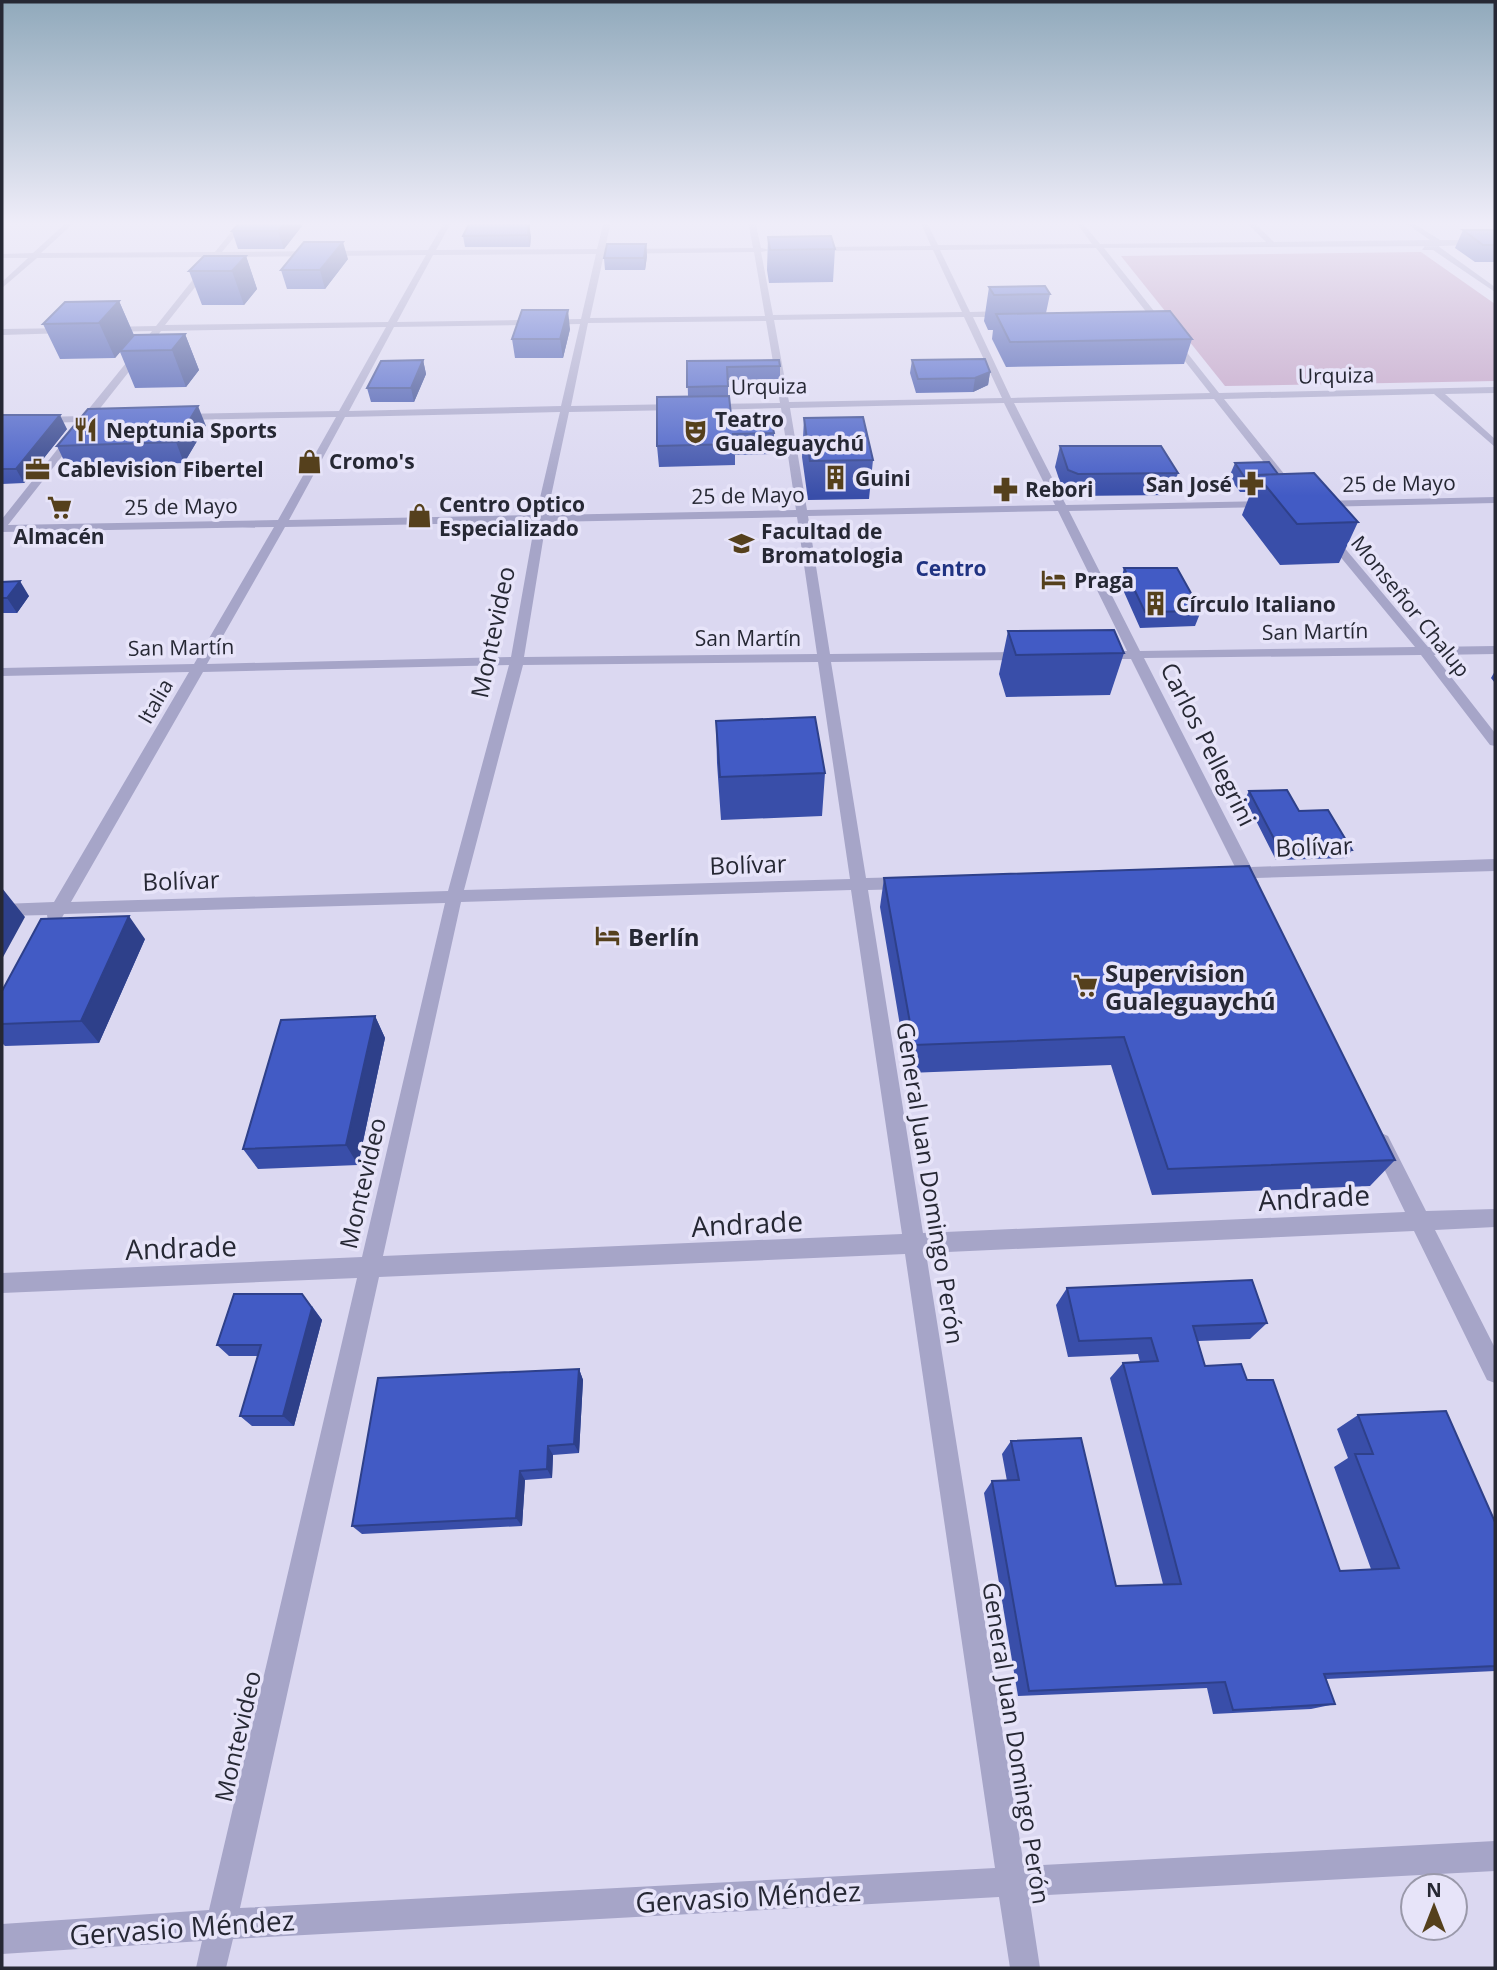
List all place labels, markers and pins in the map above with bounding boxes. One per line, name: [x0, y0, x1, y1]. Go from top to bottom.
place label: Teatro Gualeguaychú: [715, 405, 864, 457]
restaurant icon: Neptunia Sports: [72, 416, 100, 444]
place label: Neptunia Sports: [106, 416, 277, 444]
theatre icon: Teatro Gualeguaychú: [681, 417, 709, 445]
shop icon: Cromo's: [295, 447, 323, 475]
place label: Cromo's: [329, 447, 415, 475]
office icon: Cablevision Fibertel: [23, 455, 51, 483]
place label: Cablevision Fibertel: [57, 455, 264, 483]
building icon: Guini: [821, 464, 849, 492]
place label: Guini: [855, 464, 911, 492]
place label: San José: [1146, 470, 1232, 498]
pharmacy icon: San José: [1238, 470, 1266, 498]
pharmacy icon: Rebori: [991, 475, 1019, 503]
place label: Rebori: [1025, 475, 1094, 503]
place label: Centro Optico Especializado: [439, 490, 585, 542]
supermarket icon: Almacén: [45, 493, 73, 521]
shop icon: Centro Optico Especializado: [405, 502, 433, 530]
place label: Facultad de Bromatologia: [761, 517, 903, 569]
place label: Almacén: [13, 522, 105, 550]
school or university icon: Facultad de Bromatologia: [727, 529, 755, 557]
hotel icon: Praga: [1040, 566, 1068, 594]
place label: Praga: [1074, 566, 1134, 594]
building icon: Círculo Italiano: [1142, 590, 1170, 618]
place label: Círculo Italiano: [1176, 590, 1336, 618]
place label: Berlín: [628, 920, 700, 953]
hotel icon: Berlín: [594, 922, 622, 950]
place label: Supervision Gualeguaychú: [1105, 956, 1276, 1017]
supermarket icon: Supervision Gualeguaychú: [1071, 972, 1099, 1000]

